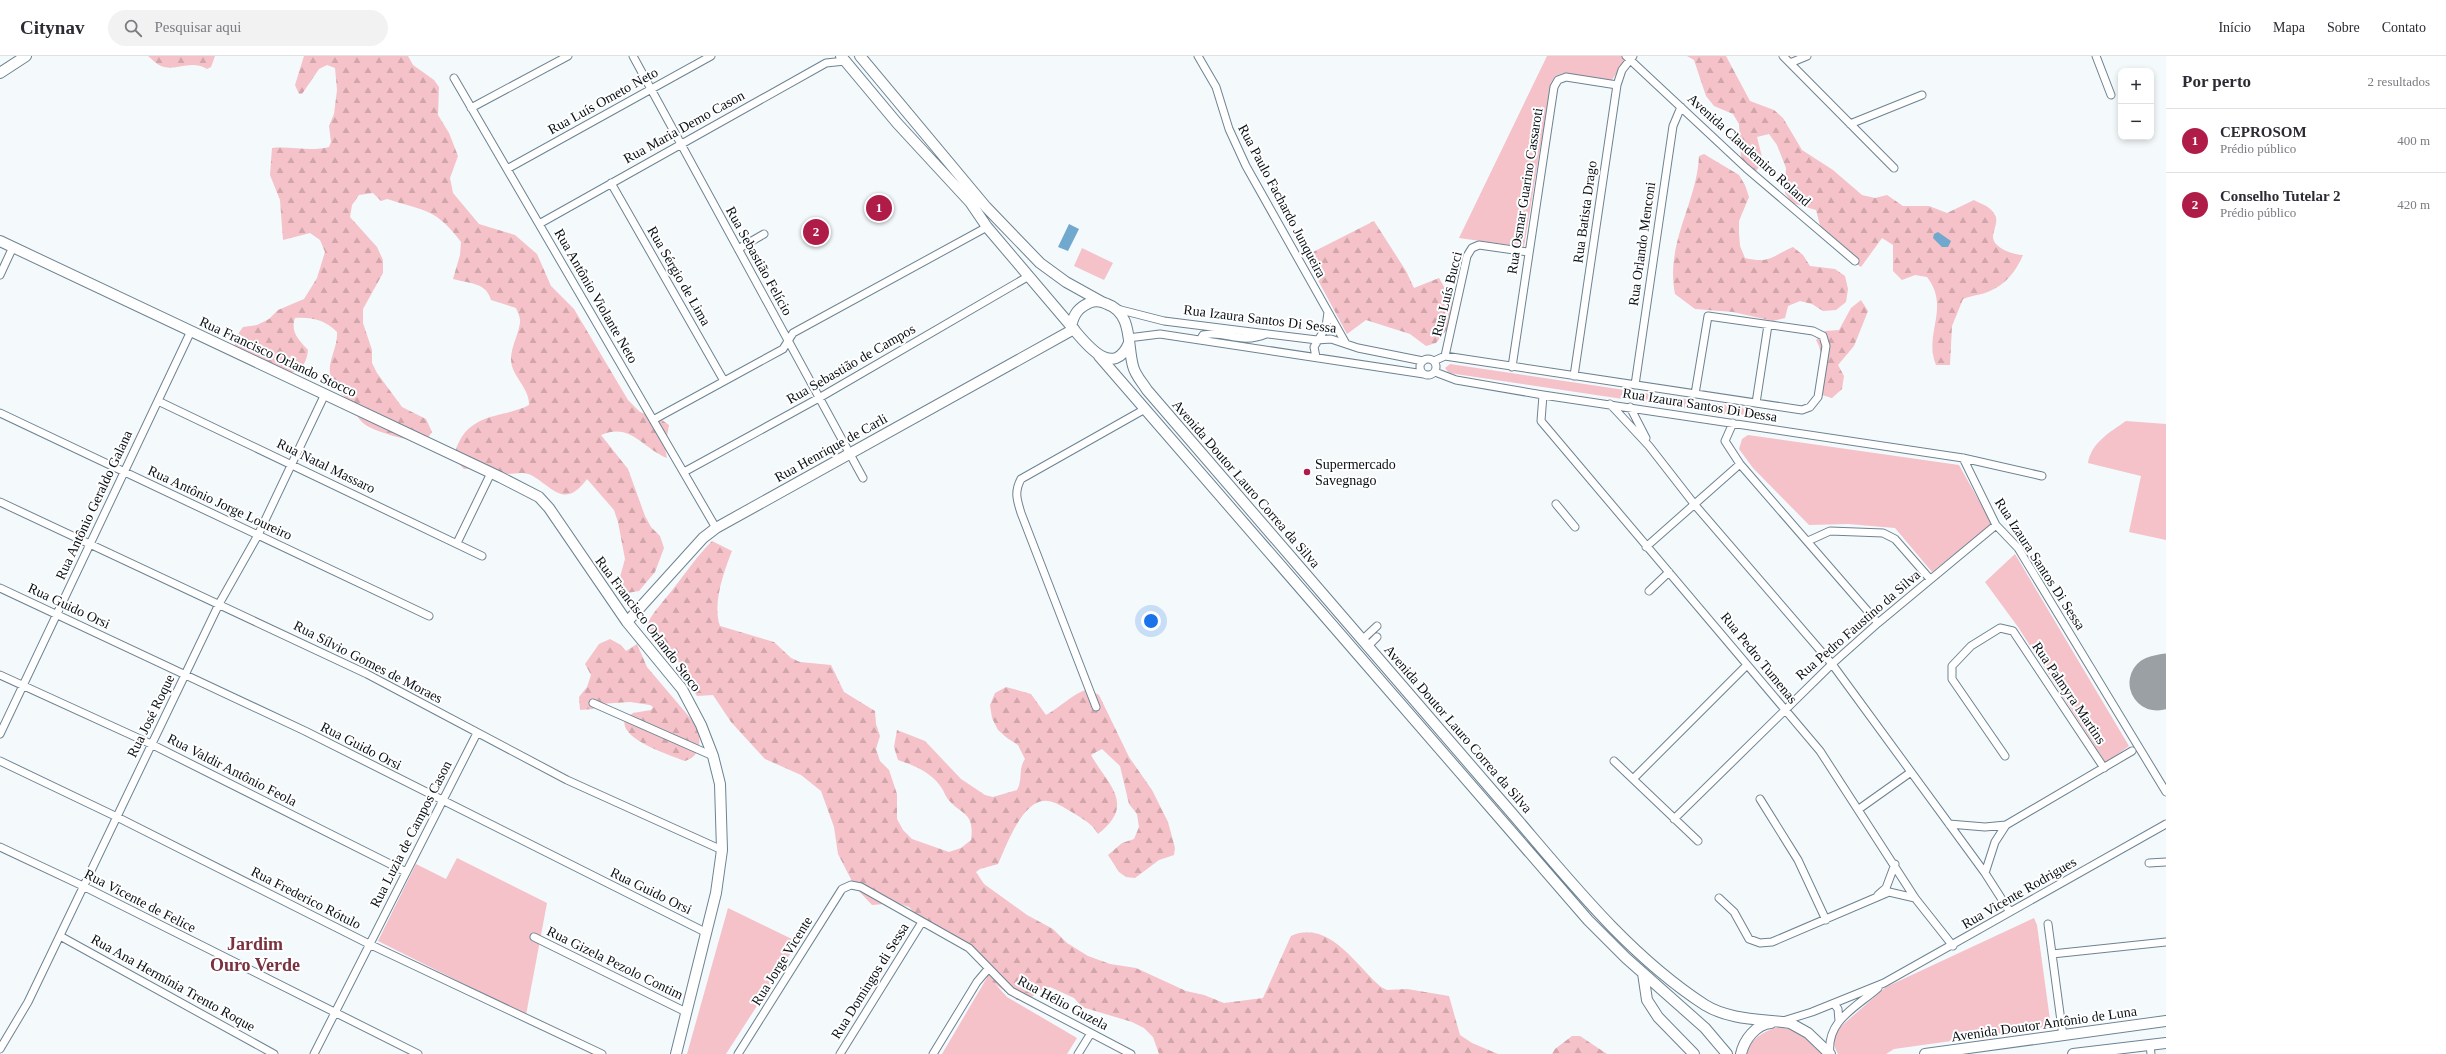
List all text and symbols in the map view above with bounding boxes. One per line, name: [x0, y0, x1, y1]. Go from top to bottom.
search box: [108, 10, 388, 46]
text: Citynav: [20, 17, 84, 38]
icon: search: [122, 17, 144, 39]
text: Pesquisar aqui: [154, 19, 241, 35]
text: Início: [2218, 20, 2251, 35]
text: Mapa: [2273, 20, 2305, 35]
text: Sobre: [2327, 20, 2360, 35]
text: Contato: [2382, 20, 2426, 35]
street label: Rua Luís Ometo Neto: [545, 65, 661, 137]
map controls: [2118, 68, 2154, 140]
button: +: [2118, 68, 2154, 104]
text: Por perto: [2182, 72, 2251, 91]
text: 2 resultados: [2368, 74, 2430, 89]
street label: Rua Maria Demo Cason: [621, 88, 747, 166]
street label: Avenida Claudemiro Roland: [1685, 91, 1813, 209]
button: −: [2118, 104, 2154, 140]
street label: Rua Osmar Guarino Cassaroti: [1504, 107, 1546, 275]
street label: Rua Paulo Fachardo Junqueira: [1235, 122, 1329, 281]
text: CEPROSOM: [2220, 124, 2307, 140]
text: 1: [2192, 133, 2198, 148]
text: 400 m: [2397, 133, 2430, 148]
text: Prédio público: [2220, 141, 2296, 156]
street label: Rua Batista Drago: [1570, 160, 1600, 264]
street label: Rua Orlando Menconi: [1626, 181, 1658, 307]
text: Conselho Tutelar 2: [2220, 188, 2341, 204]
pin: 1: [866, 193, 892, 223]
text: 2: [2192, 197, 2198, 212]
text: 420 m: [2397, 197, 2430, 212]
street label: Rua Sebastião Felício: [723, 204, 795, 318]
text: Prédio público: [2220, 205, 2296, 220]
pin: 2: [803, 217, 829, 247]
street label: Rua Sérgio de Lima: [644, 224, 714, 329]
street label: Rua Antônio Violante Neto: [551, 226, 641, 366]
street label: Rua Luís Bucci: [1429, 250, 1465, 338]
street label: Rua Izaura Santos Di Sessa: [1183, 302, 1338, 336]
street label: Rua Francisco Orlando Stocco: [197, 314, 359, 400]
street label: Rua Sebastião de Campos: [784, 321, 918, 407]
street label: Rua Izaura Santos Di Dessa: [1622, 385, 1779, 425]
street label: Avenida Doutor Lauro Correa da Silva: [1169, 397, 1323, 571]
street label: Rua Henrique de Carli: [772, 411, 890, 485]
street label: Rua Antônio Geraldo Galana: [53, 427, 136, 582]
street label: Rua Natal Massaro: [274, 436, 378, 496]
place label: Supermercado Savegnago: [1315, 457, 1396, 488]
street label: Rua Antônio Jorge Loureiro: [146, 463, 294, 543]
marker: Supermercado Savegnago: [1302, 467, 1312, 477]
street label: Rua Izaura Santos Di Sessa: [1992, 495, 2089, 633]
street label: Rua Francisco Orlando Stoco: [592, 553, 704, 695]
street label: Rua Pedro Faustino da Silva: [1793, 567, 1924, 683]
street label: Rua Guido Orsi: [26, 580, 112, 632]
street label: Rua Pedro Tumenas: [1718, 609, 1800, 707]
your location: [1141, 611, 1161, 631]
street label: Rua Sílvio Gomes de Moraes: [291, 618, 445, 706]
street label: Rua Palmyra Martins: [2029, 639, 2109, 747]
street label: Avenida Doutor Lauro Correa da Silva: [1381, 642, 1535, 816]
street label: Rua José Roque: [124, 672, 178, 760]
street label: Rua Guido Orsi: [318, 719, 404, 773]
street label: Rua Valdir Antônio Feola: [165, 731, 300, 810]
street label: Rua Luzia de Campos Cason: [367, 758, 455, 910]
street label: Rua Vicente Rodrigues: [1959, 854, 2079, 932]
street label: Rua Frederico Rótulo: [249, 864, 363, 932]
street label: Rua Guido Orsi: [608, 865, 694, 917]
street label: Rua Vicente de Felice: [82, 866, 198, 936]
street label: Rua Jorge Vicente: [749, 914, 815, 1008]
street label: Rua Domingos di Sessa: [828, 920, 912, 1042]
street label: Rua Gizela Pezolo Contim: [544, 923, 686, 1003]
street label: Rua Ana Hermínia Trento Roque: [88, 932, 258, 1034]
district label: Jardim Ouro Verde: [210, 934, 300, 975]
street label: Rua Hélio Guzela: [1015, 973, 1111, 1034]
street label: Avenida Doutor Antônio de Luna: [1950, 1003, 2138, 1044]

